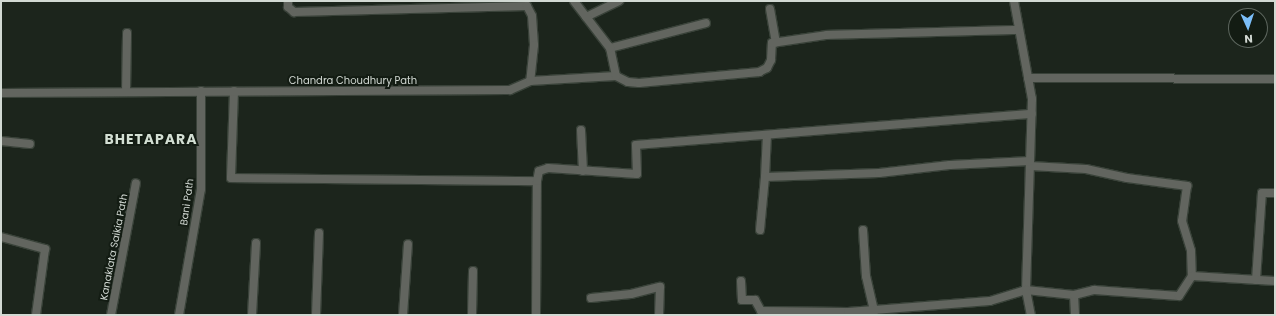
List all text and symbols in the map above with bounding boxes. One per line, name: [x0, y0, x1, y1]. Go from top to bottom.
north arrow: [1228, 8, 1268, 48]
text: N: [1244, 31, 1253, 47]
street label: Chandra Choudhury Path: [289, 75, 417, 87]
district label: BHETAPARA: [104, 131, 198, 147]
street label: Bani Path: [178, 178, 196, 226]
street label: Kanaklata Saikia Path: [98, 193, 130, 301]

